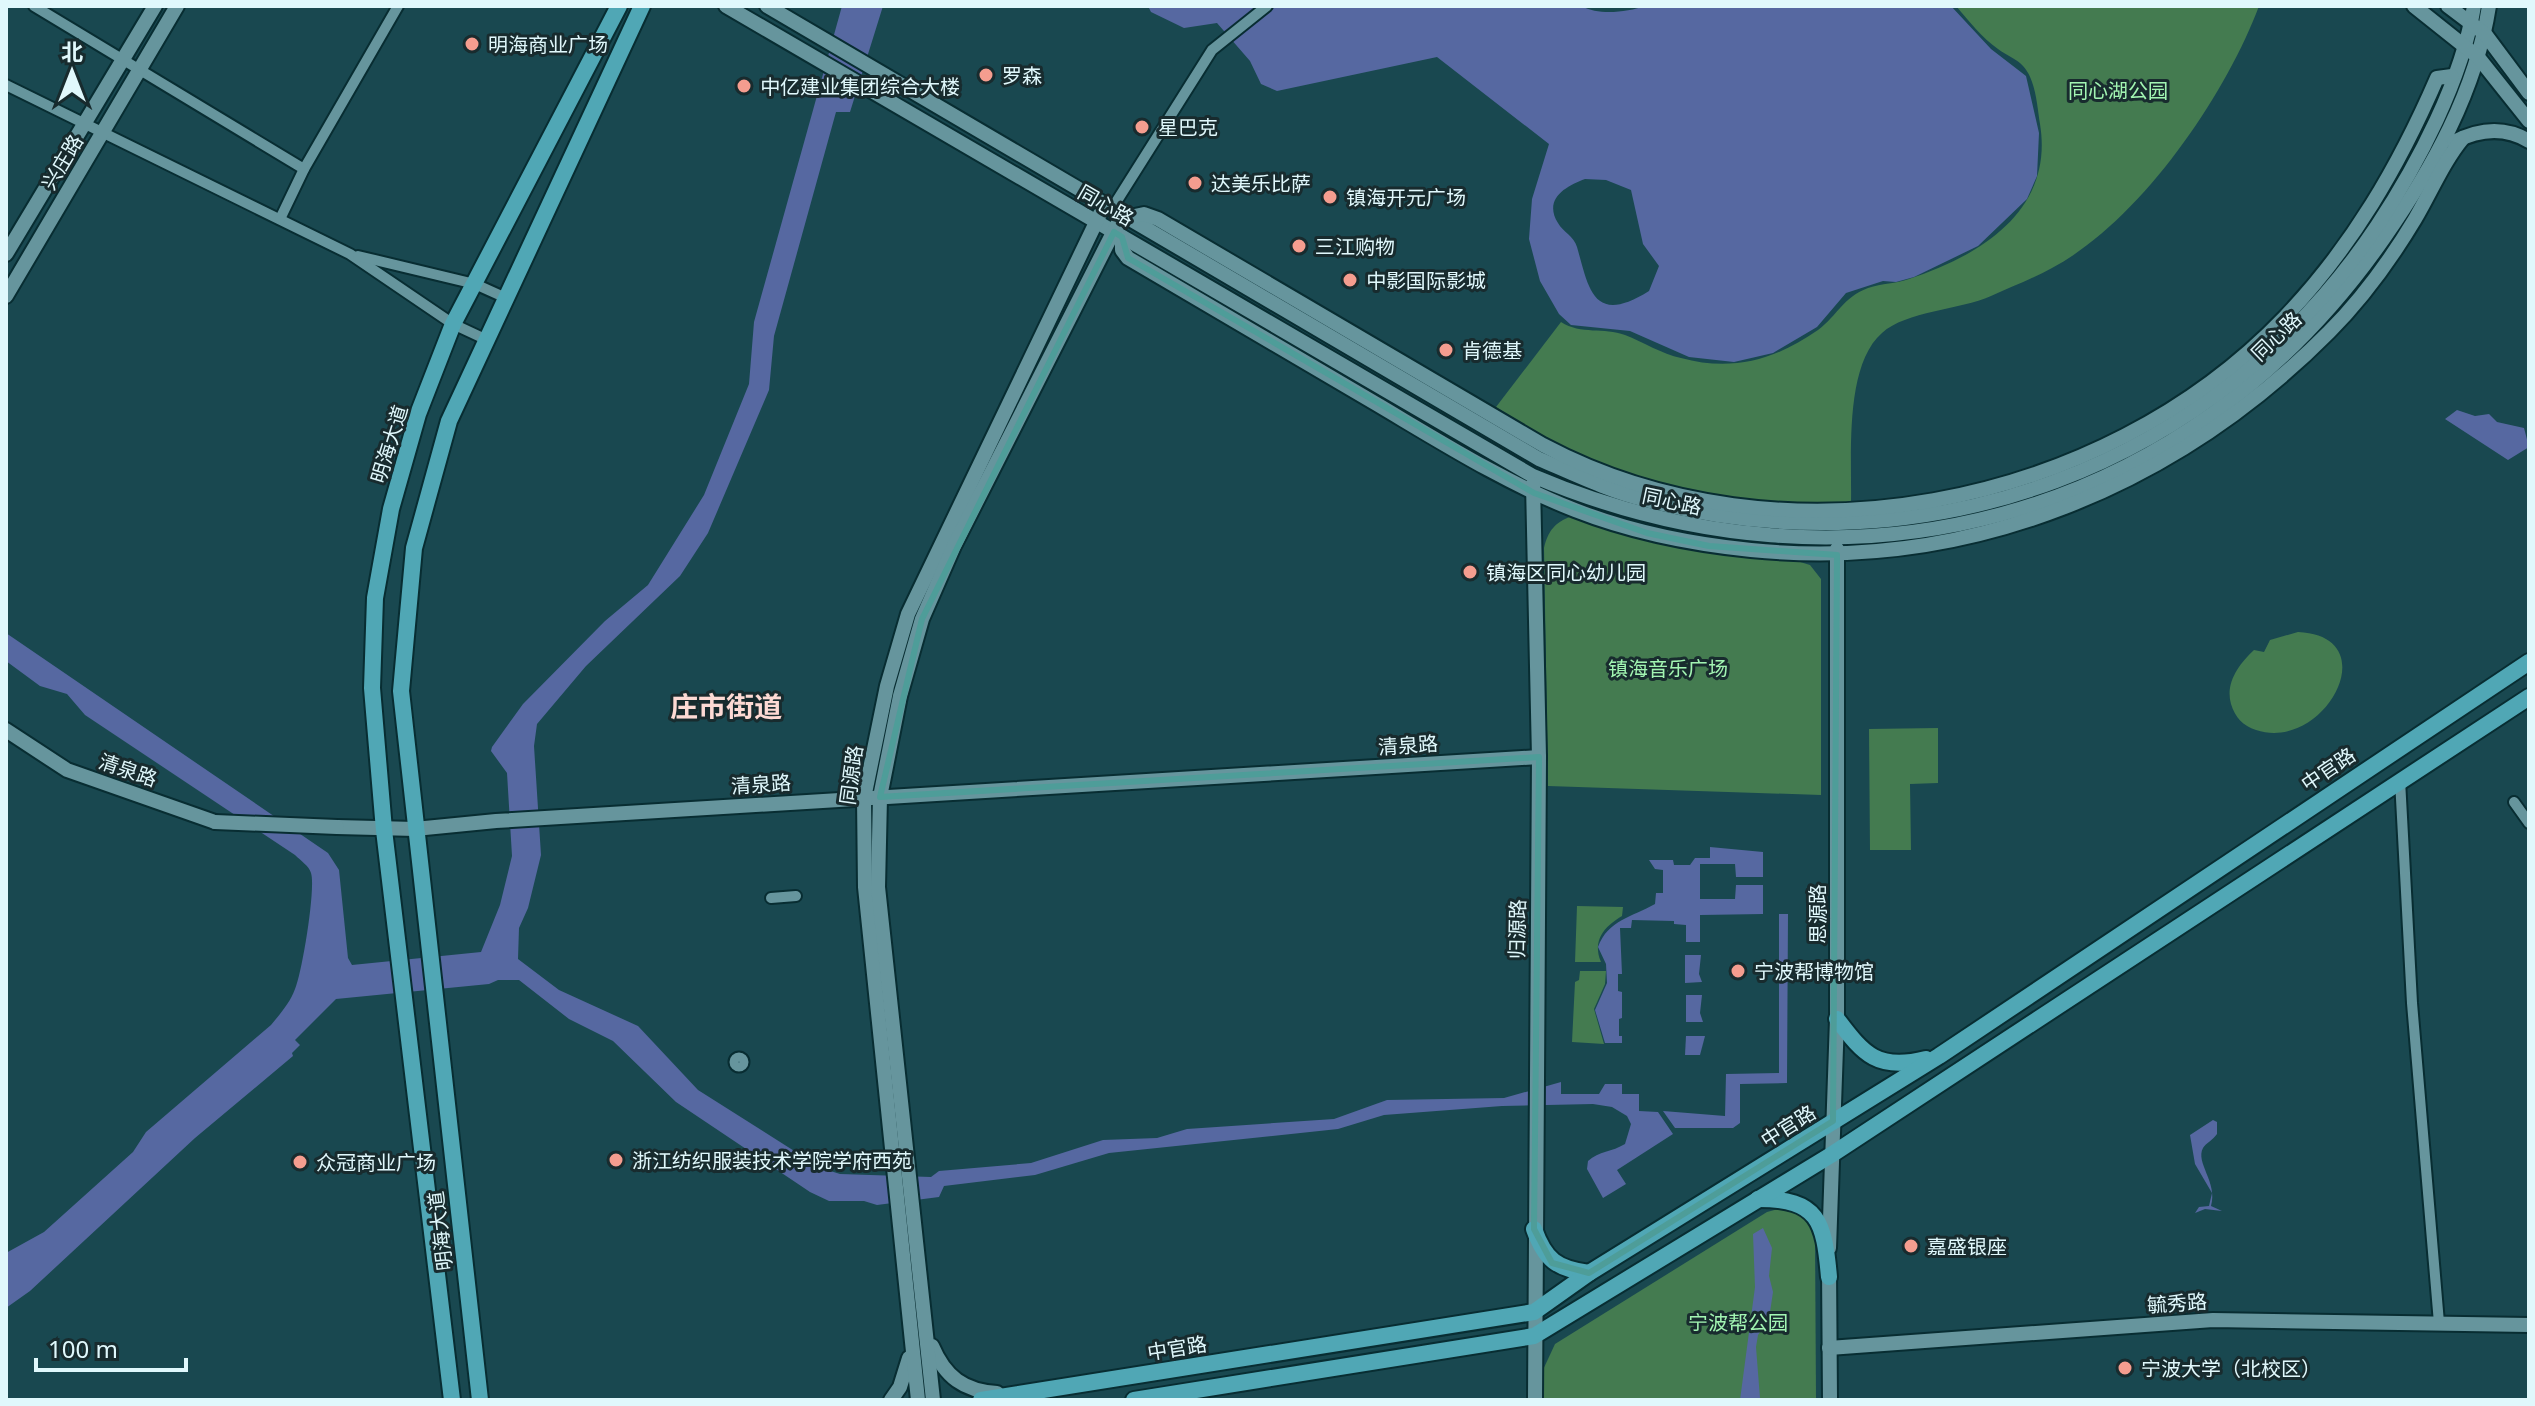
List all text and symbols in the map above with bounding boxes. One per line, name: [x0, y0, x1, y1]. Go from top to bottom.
place label: 明海商业广场: [488, 31, 608, 58]
north arrow: [32, 32, 112, 112]
marker: 明海商业广场: [463, 35, 481, 53]
text: 北: [61, 36, 83, 66]
place label: 罗森: [1002, 62, 1042, 89]
marker: 罗森: [977, 66, 995, 84]
place label: 中亿建业集团综合大楼: [760, 73, 960, 100]
marker: 中亿建业集团综合大楼: [735, 77, 753, 95]
park label: 同心湖公园: [2068, 77, 2168, 104]
place label: 星巴克: [1158, 114, 1218, 141]
marker: 星巴克: [1133, 118, 1151, 136]
street label: 兴庄路: [35, 129, 89, 195]
place label: 达美乐比萨: [1211, 170, 1311, 197]
marker: 达美乐比萨: [1186, 174, 1204, 192]
street label: 同心路: [1073, 178, 1139, 232]
place label: 镇海开元广场: [1346, 184, 1466, 211]
marker: 镇海开元广场: [1321, 188, 1339, 206]
place label: 三江购物: [1315, 233, 1395, 260]
marker: 三江购物: [1290, 237, 1308, 255]
place label: 中影国际影城: [1366, 267, 1486, 294]
marker: 中影国际影城: [1341, 271, 1359, 289]
street label: 同心路: [2245, 305, 2307, 367]
place label: 肯德基: [1462, 337, 1522, 364]
marker: 肯德基: [1437, 341, 1455, 359]
street label: 明海大道: [364, 402, 414, 486]
street label: 同心路: [1640, 482, 1704, 520]
place label: 镇海区同心幼儿园: [1486, 559, 1646, 586]
marker: 镇海区同心幼儿园: [1461, 563, 1479, 581]
park label: 镇海音乐广场: [1608, 655, 1728, 682]
district label: 庄市街道: [670, 687, 782, 725]
street label: 清泉路: [1377, 729, 1439, 761]
street label: 中官路: [2296, 741, 2360, 797]
street label: 同源路: [833, 743, 869, 807]
street label: 清泉路: [95, 747, 161, 793]
street label: 清泉路: [730, 768, 792, 800]
street label: 思源路: [1804, 884, 1831, 944]
street label: 归源路: [1503, 899, 1531, 959]
place label: 宁波帮博物馆: [1754, 958, 1874, 985]
marker: 宁波帮博物馆: [1729, 962, 1747, 980]
street label: 中官路: [1755, 1099, 1821, 1153]
place label: 浙江纺织服装技术学院学府西苑: [632, 1147, 912, 1174]
place label: 众冠商业广场: [316, 1149, 436, 1176]
marker: 浙江纺织服装技术学院学府西苑: [607, 1151, 625, 1169]
marker: 众冠商业广场: [291, 1153, 309, 1171]
street label: 明海大道: [422, 1190, 458, 1272]
place label: 嘉盛银座: [1927, 1233, 2007, 1260]
marker: 嘉盛银座: [1902, 1237, 1920, 1255]
street label: 毓秀路: [2146, 1287, 2208, 1319]
park label: 宁波帮公园: [1688, 1309, 1788, 1336]
scale bar: [36, 1322, 186, 1372]
street label: 中官路: [1145, 1330, 1209, 1366]
text: 100 m: [48, 1332, 118, 1365]
place label: 宁波大学（北校区）: [2141, 1355, 2321, 1382]
marker: 宁波大学（北校区）: [2116, 1359, 2134, 1377]

